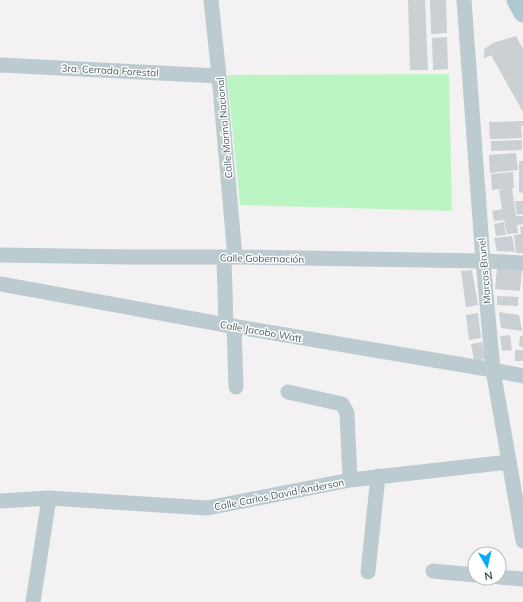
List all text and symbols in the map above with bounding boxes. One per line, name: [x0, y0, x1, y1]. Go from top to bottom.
street label: 3ra. Cerrada Forestal: [61, 61, 159, 80]
street label: Calle Marina Nacional: [214, 77, 235, 179]
street label: Marcos Brunel: [475, 237, 494, 304]
street label: Calle Gobernación: [220, 251, 304, 266]
street label: Calle Jacobo Watt: [219, 318, 303, 345]
street label: Calle Carlos David Anderson: [213, 475, 345, 513]
north arrow: [467, 546, 507, 586]
text: N: [483, 568, 494, 583]

